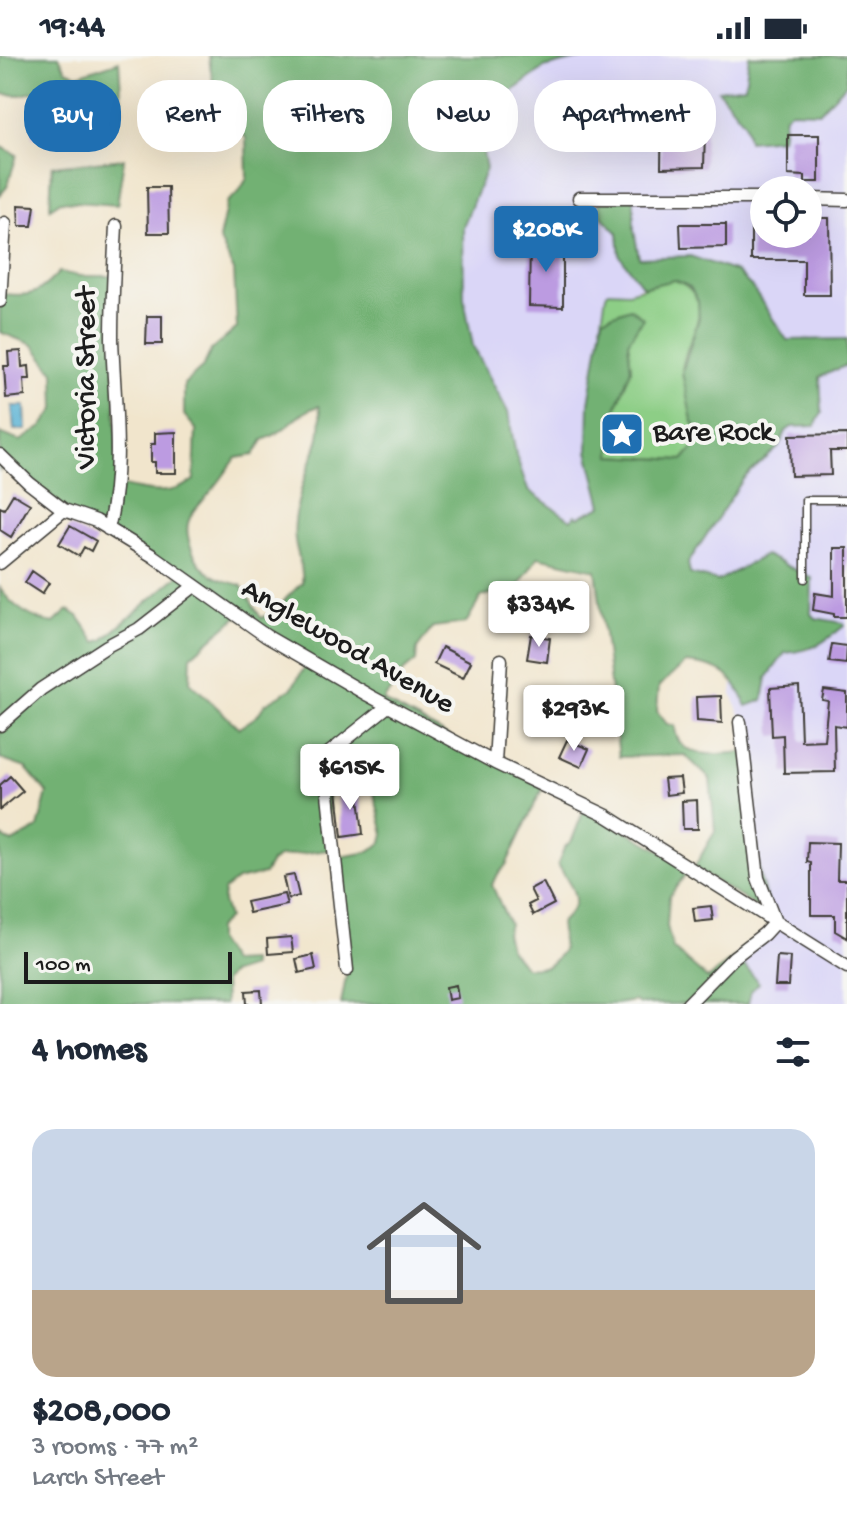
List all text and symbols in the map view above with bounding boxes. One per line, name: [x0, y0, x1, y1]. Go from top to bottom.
text: 19:44: [40, 11, 105, 46]
chip: Buy: [24, 80, 121, 152]
chip: Rent: [137, 80, 247, 152]
chip: Filters: [263, 80, 392, 152]
chip: New: [408, 80, 518, 152]
chip: Apartment: [534, 80, 716, 152]
map controls: [750, 176, 822, 248]
button: locate: [750, 176, 822, 248]
pin: $208K: [490, 206, 602, 274]
text: $208K: [512, 216, 580, 247]
street label: Victoria Street: [71, 284, 106, 470]
place icon: Bare Rock: [598, 410, 646, 458]
place label: Bare Rock: [652, 417, 776, 452]
street label: Anglewood Avenue: [234, 573, 460, 724]
pin: $334K: [483, 581, 595, 649]
text: $334K: [506, 591, 572, 622]
pin: $293K: [518, 685, 630, 753]
text: $293K: [541, 695, 607, 726]
pin: $615K: [294, 744, 406, 812]
text: $615K: [318, 754, 382, 785]
scale bar: [24, 948, 232, 984]
text: 100 m: [36, 953, 91, 979]
icon: filters: [771, 1030, 815, 1074]
text: 4 homes: [32, 1032, 146, 1072]
icon: home: [352, 1181, 496, 1325]
text: $208,000: [32, 1393, 170, 1433]
text: 3 rooms · 77 m²: [32, 1433, 198, 1464]
text: Larch Street: [32, 1464, 163, 1495]

